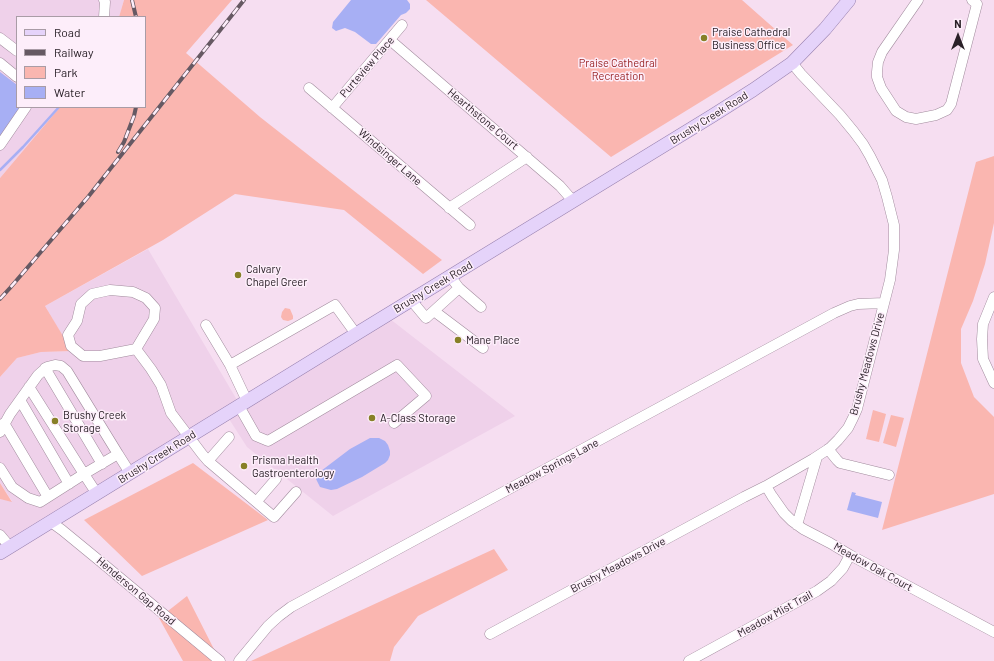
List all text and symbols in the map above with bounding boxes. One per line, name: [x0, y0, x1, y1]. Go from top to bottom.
legend: [16, 16, 146, 108]
north arrow: [938, 16, 978, 56]
text: N: [954, 17, 962, 30]
text: Road: [54, 25, 81, 39]
place label: Praise Cathedral Business Office: [712, 25, 790, 51]
marker: Praise Cathedral Business Office: [699, 33, 709, 43]
street label: Purteview Place: [337, 34, 397, 100]
text: Railway: [54, 45, 93, 59]
park label: Praise Cathedral Recreation: [579, 56, 657, 82]
text: Park: [54, 65, 78, 79]
text: Water: [54, 85, 85, 99]
street label: Hearthstone Court: [445, 86, 521, 152]
street label: Brushy Creek Road: [668, 89, 750, 147]
street label: Windsinger Lane: [356, 126, 424, 188]
street label: Brushy Creek Road: [391, 258, 475, 316]
place label: Calvary Chapel Greer: [246, 262, 307, 288]
marker: Calvary Chapel Greer: [233, 270, 243, 280]
street label: Brushy Meadows Drive: [847, 311, 887, 417]
place label: Mane Place: [466, 333, 520, 347]
marker: Mane Place: [453, 335, 463, 345]
place label: Brushy Creek Storage: [63, 408, 126, 434]
place label: A-Class Storage: [380, 411, 456, 425]
marker: A-Class Storage: [367, 413, 377, 423]
marker: Brushy Creek Storage: [50, 416, 60, 426]
street label: Brushy Creek Road: [116, 428, 198, 486]
street label: Meadow Springs Lane: [503, 436, 601, 496]
place label: Prisma Health Gastroenterology: [252, 453, 334, 479]
marker: Prisma Health Gastroenterology: [239, 461, 249, 471]
street label: Brushy Meadows Drive: [568, 534, 668, 596]
street label: Meadow Oak Court: [831, 540, 915, 594]
street label: Henderson Gap Road: [94, 554, 178, 628]
street label: Meadow Mist Trail: [735, 588, 815, 640]

